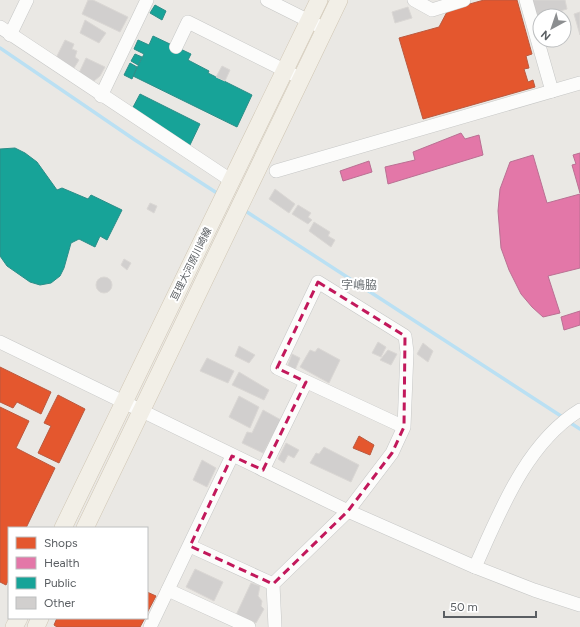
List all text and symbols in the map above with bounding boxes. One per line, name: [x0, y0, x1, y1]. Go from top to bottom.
north arrow: [532, 8, 572, 48]
text: N: [538, 28, 553, 43]
street label: 亘理大河原川崎線: [168, 225, 214, 303]
district label: 字嶋脇: [341, 278, 377, 292]
legend: [8, 527, 148, 619]
text: Shops: [44, 536, 78, 550]
text: Health: [44, 556, 80, 570]
text: Public: [44, 576, 77, 590]
scale bar: [444, 593, 536, 619]
text: Other: [44, 596, 75, 610]
text: 50 m: [450, 600, 478, 614]

